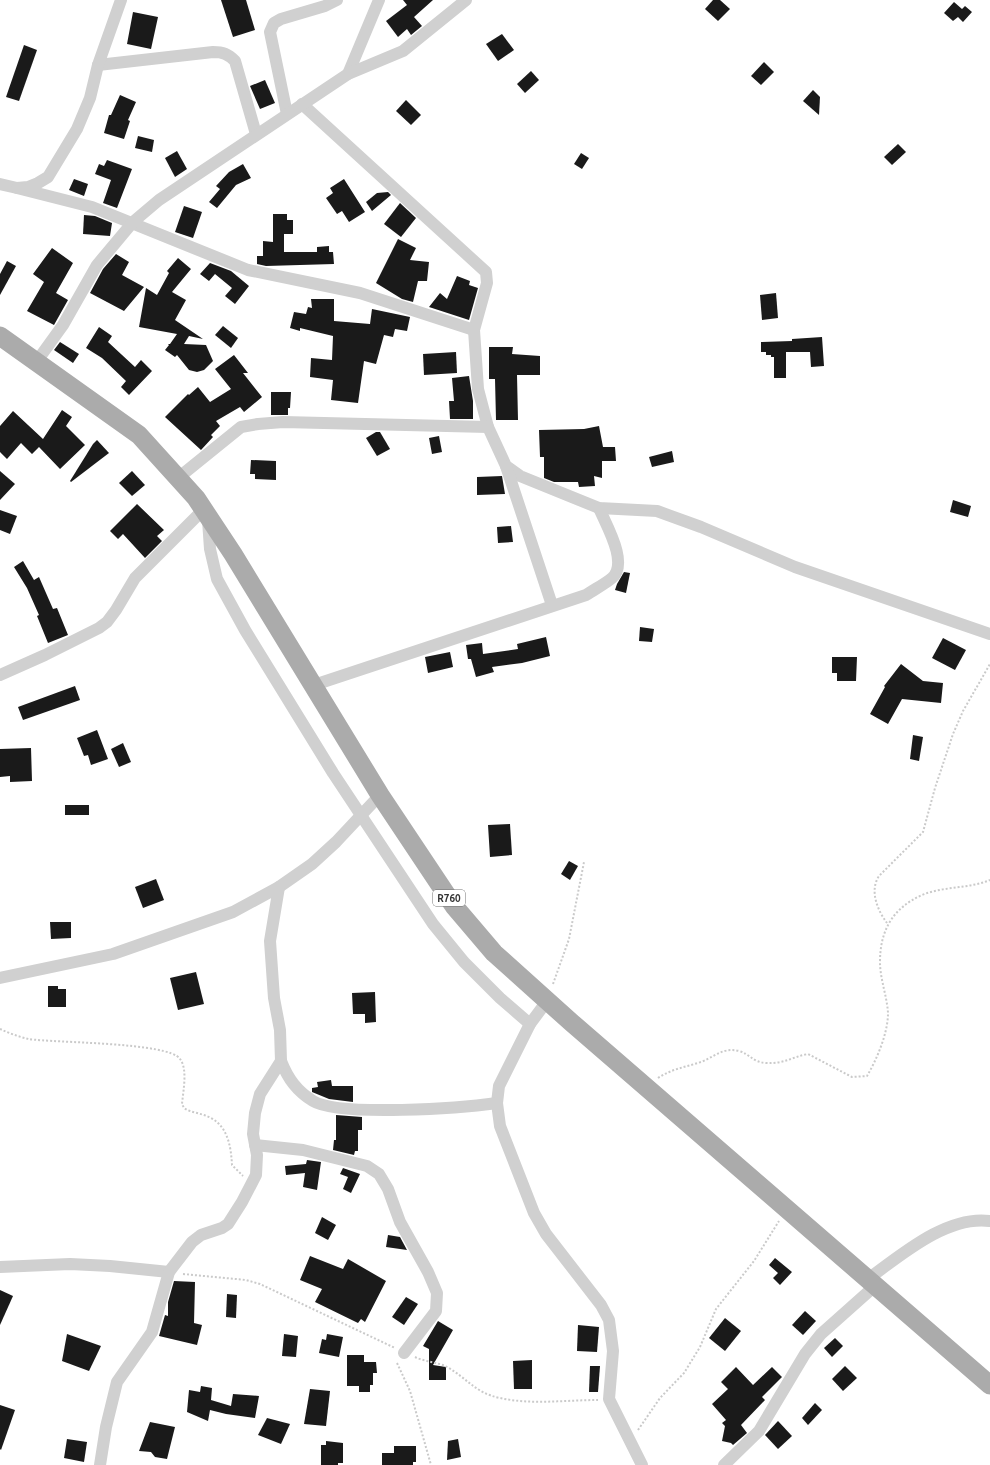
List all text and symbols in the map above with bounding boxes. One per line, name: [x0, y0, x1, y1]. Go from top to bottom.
road number: R760: [433, 890, 465, 906]

